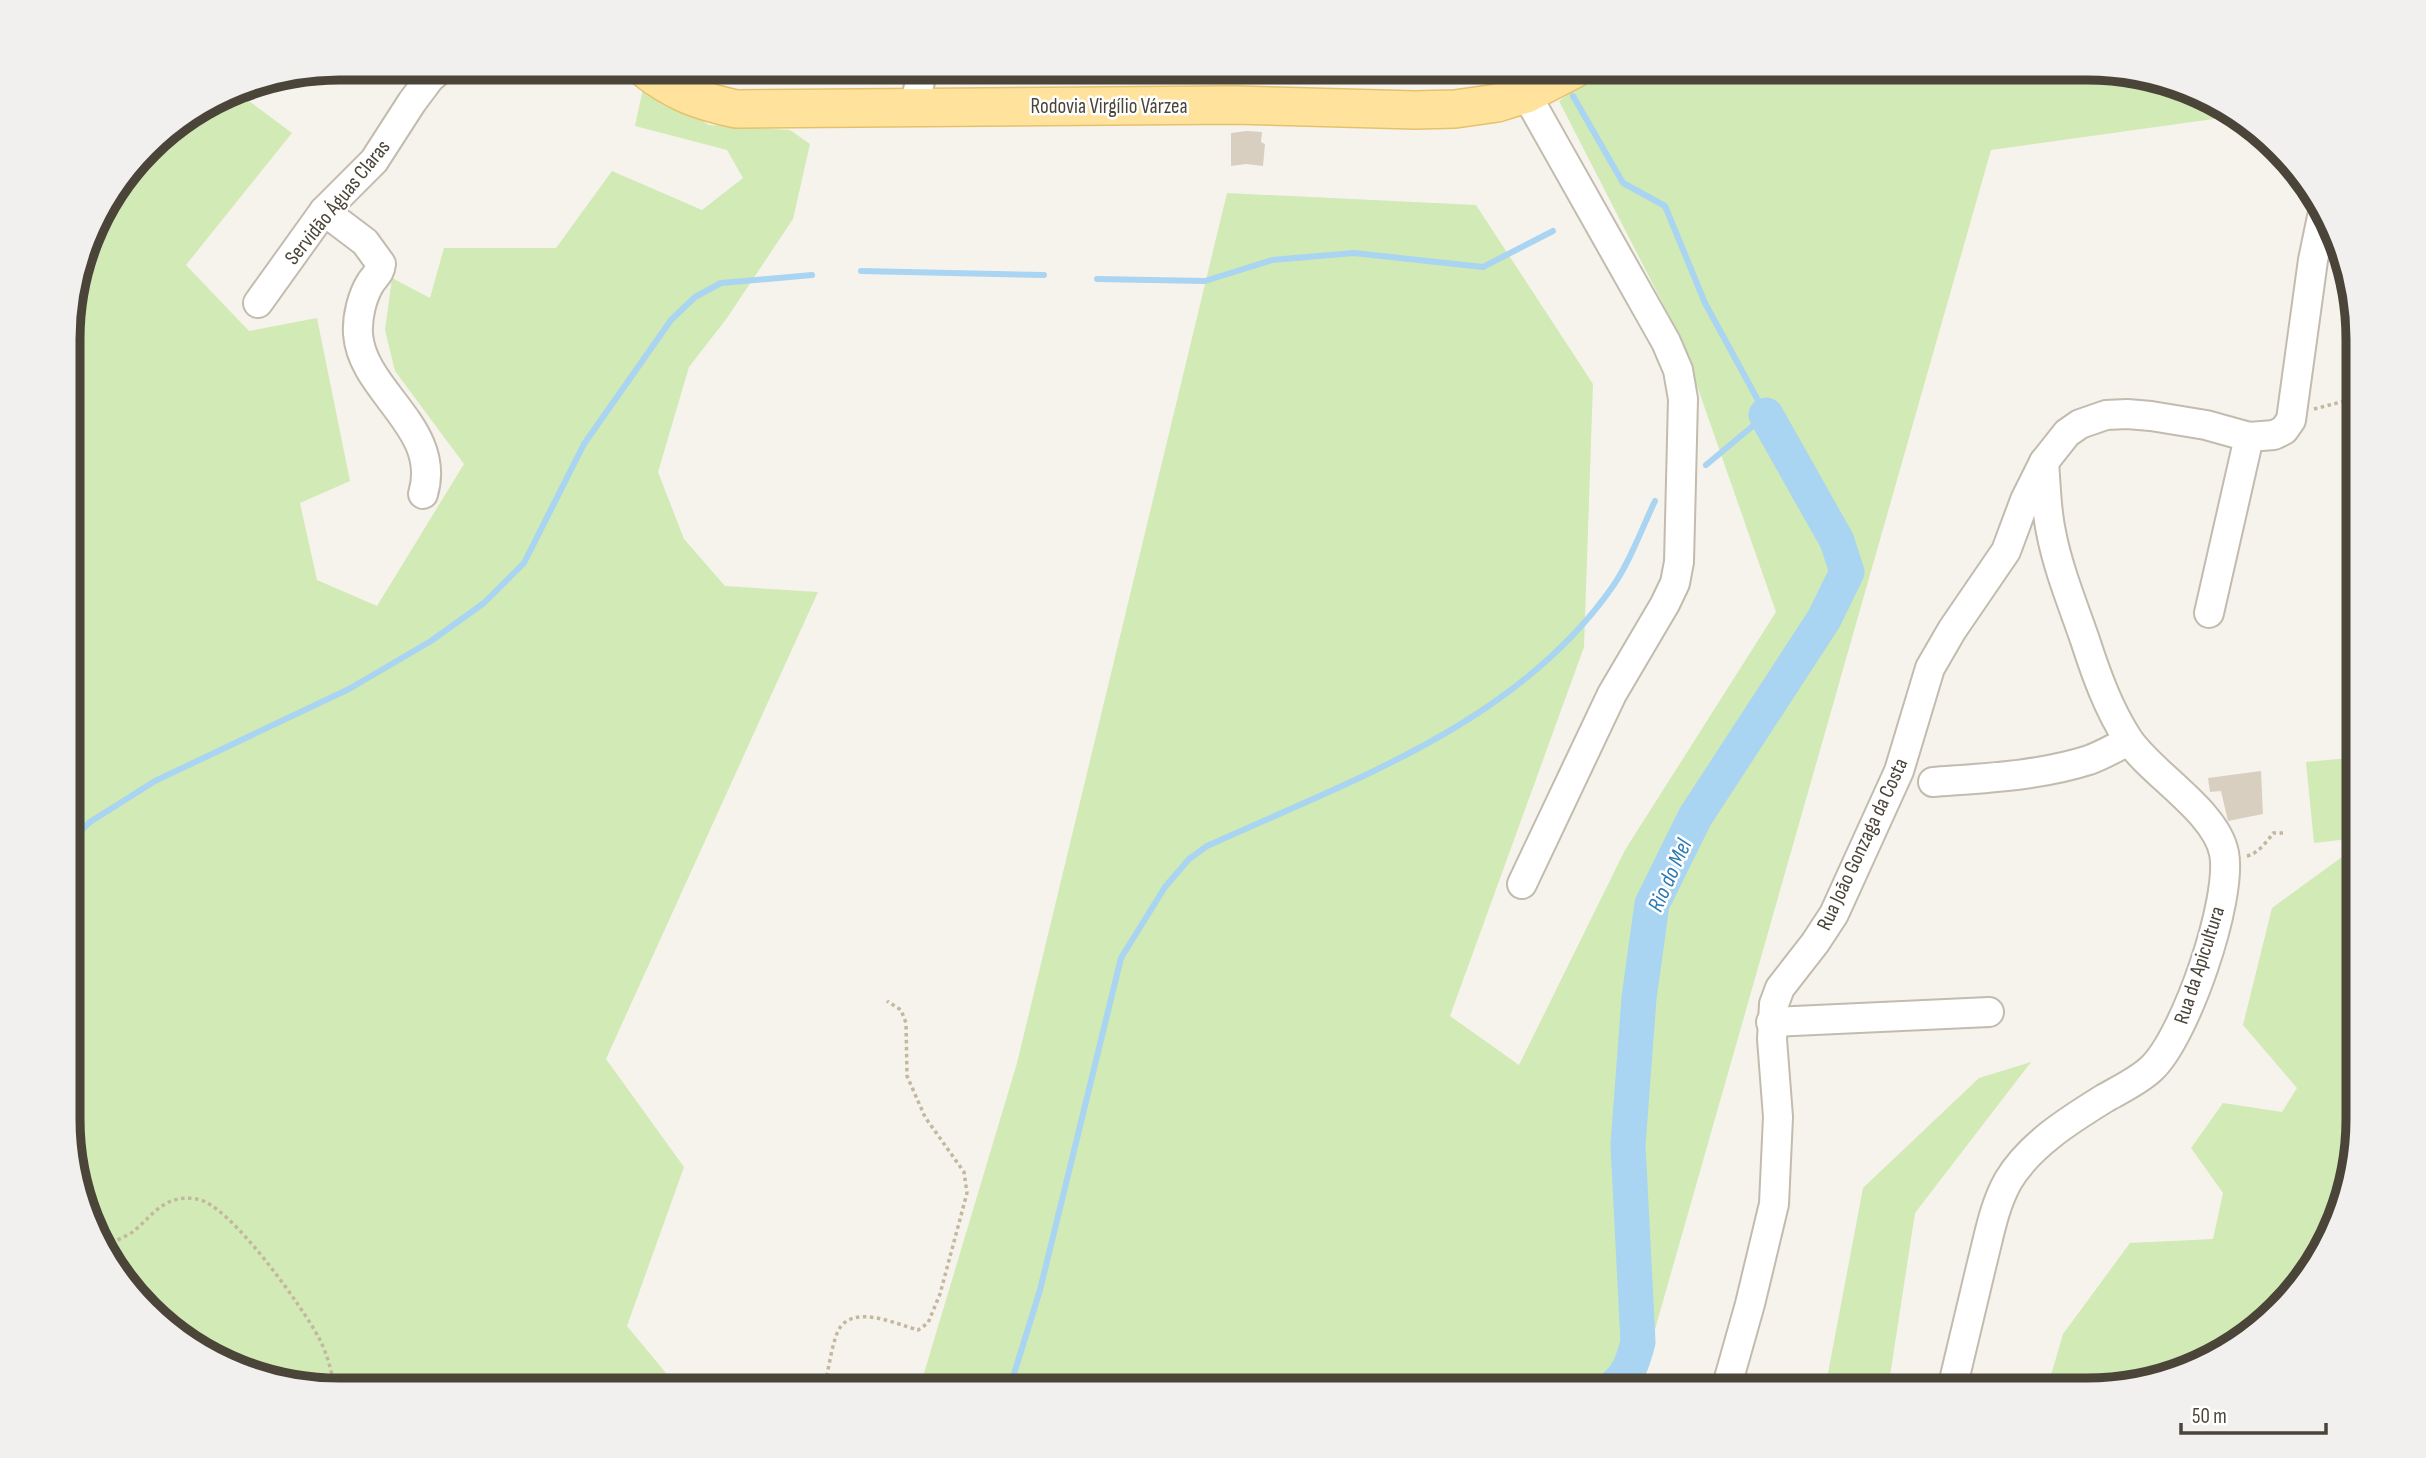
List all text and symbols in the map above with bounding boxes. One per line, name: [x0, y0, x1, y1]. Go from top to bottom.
street label: Rodovia Virgílio Várzea: [1030, 94, 1188, 119]
street label: Servidão Águas Claras: [279, 135, 395, 270]
street label: Rua João Gonzaga da Costa: [1812, 754, 1913, 934]
water label: Rio do Mel: [1642, 834, 1699, 916]
street label: Rua da Apicultura: [2169, 903, 2230, 1027]
scale bar: [2181, 1392, 2326, 1436]
text: 50 m: [2192, 1404, 2227, 1429]

